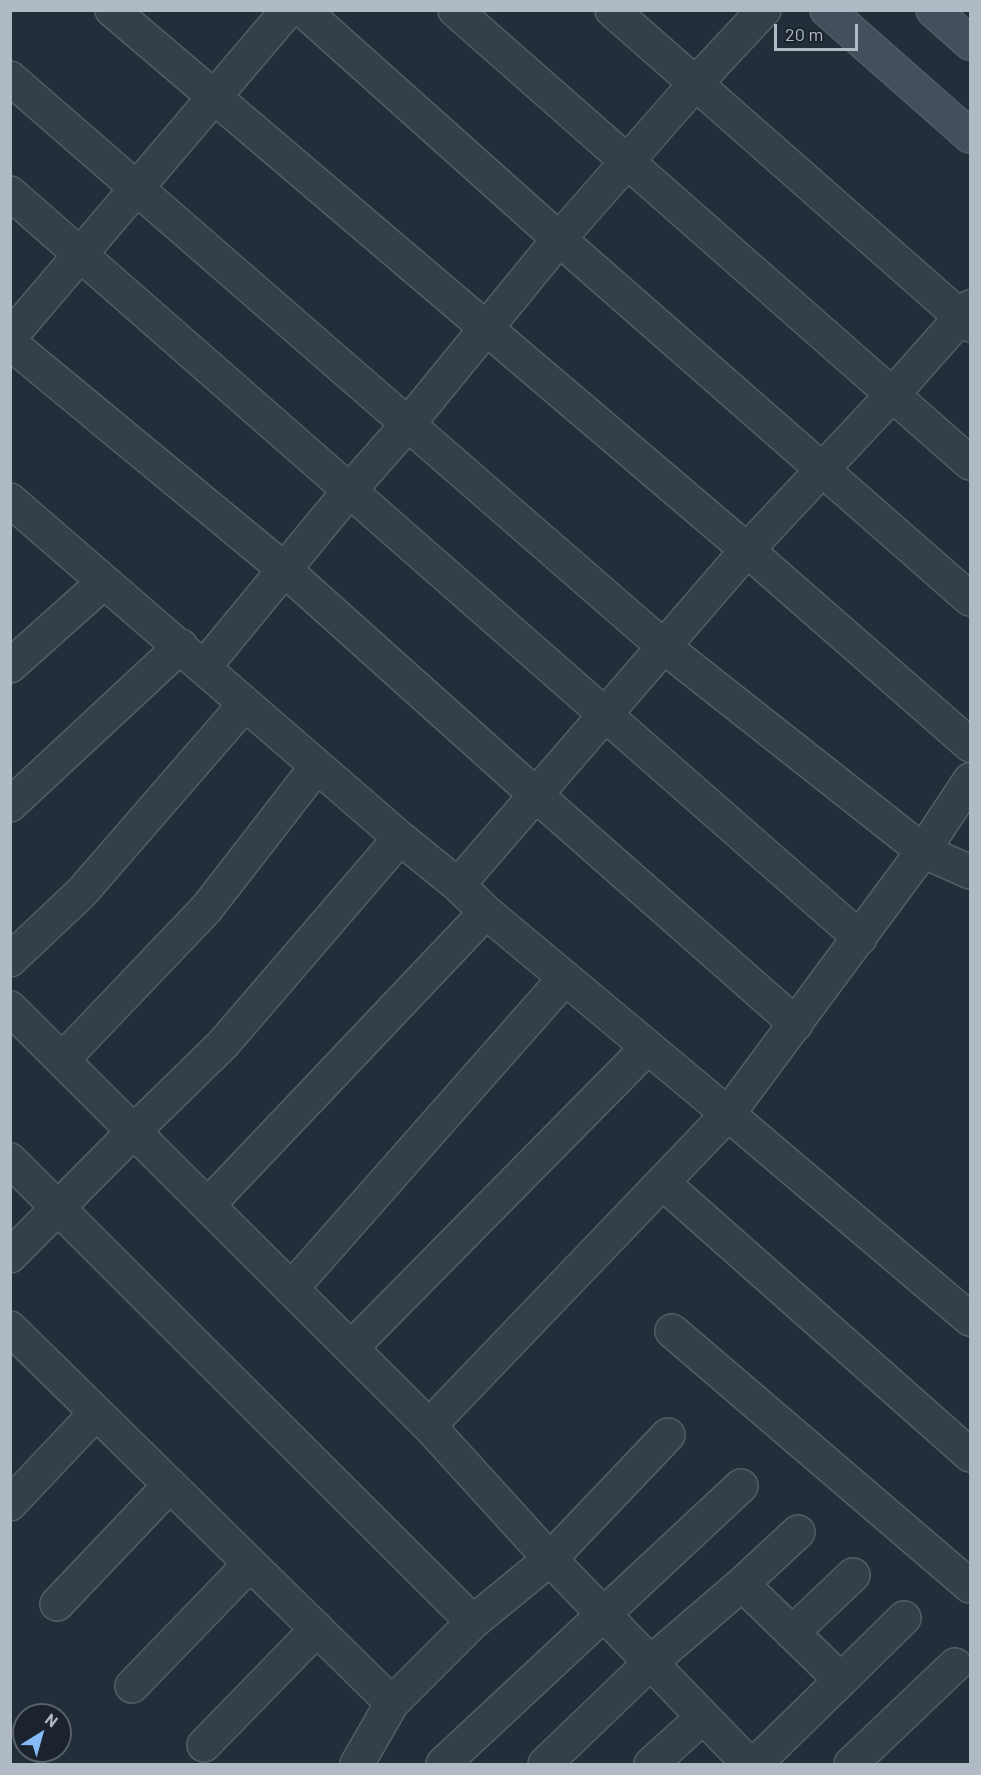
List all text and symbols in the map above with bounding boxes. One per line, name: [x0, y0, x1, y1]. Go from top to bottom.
scale bar: [777, 12, 861, 50]
text: 20 m: [785, 23, 823, 45]
north arrow: [12, 1703, 72, 1763]
text: N: [42, 1709, 62, 1731]

